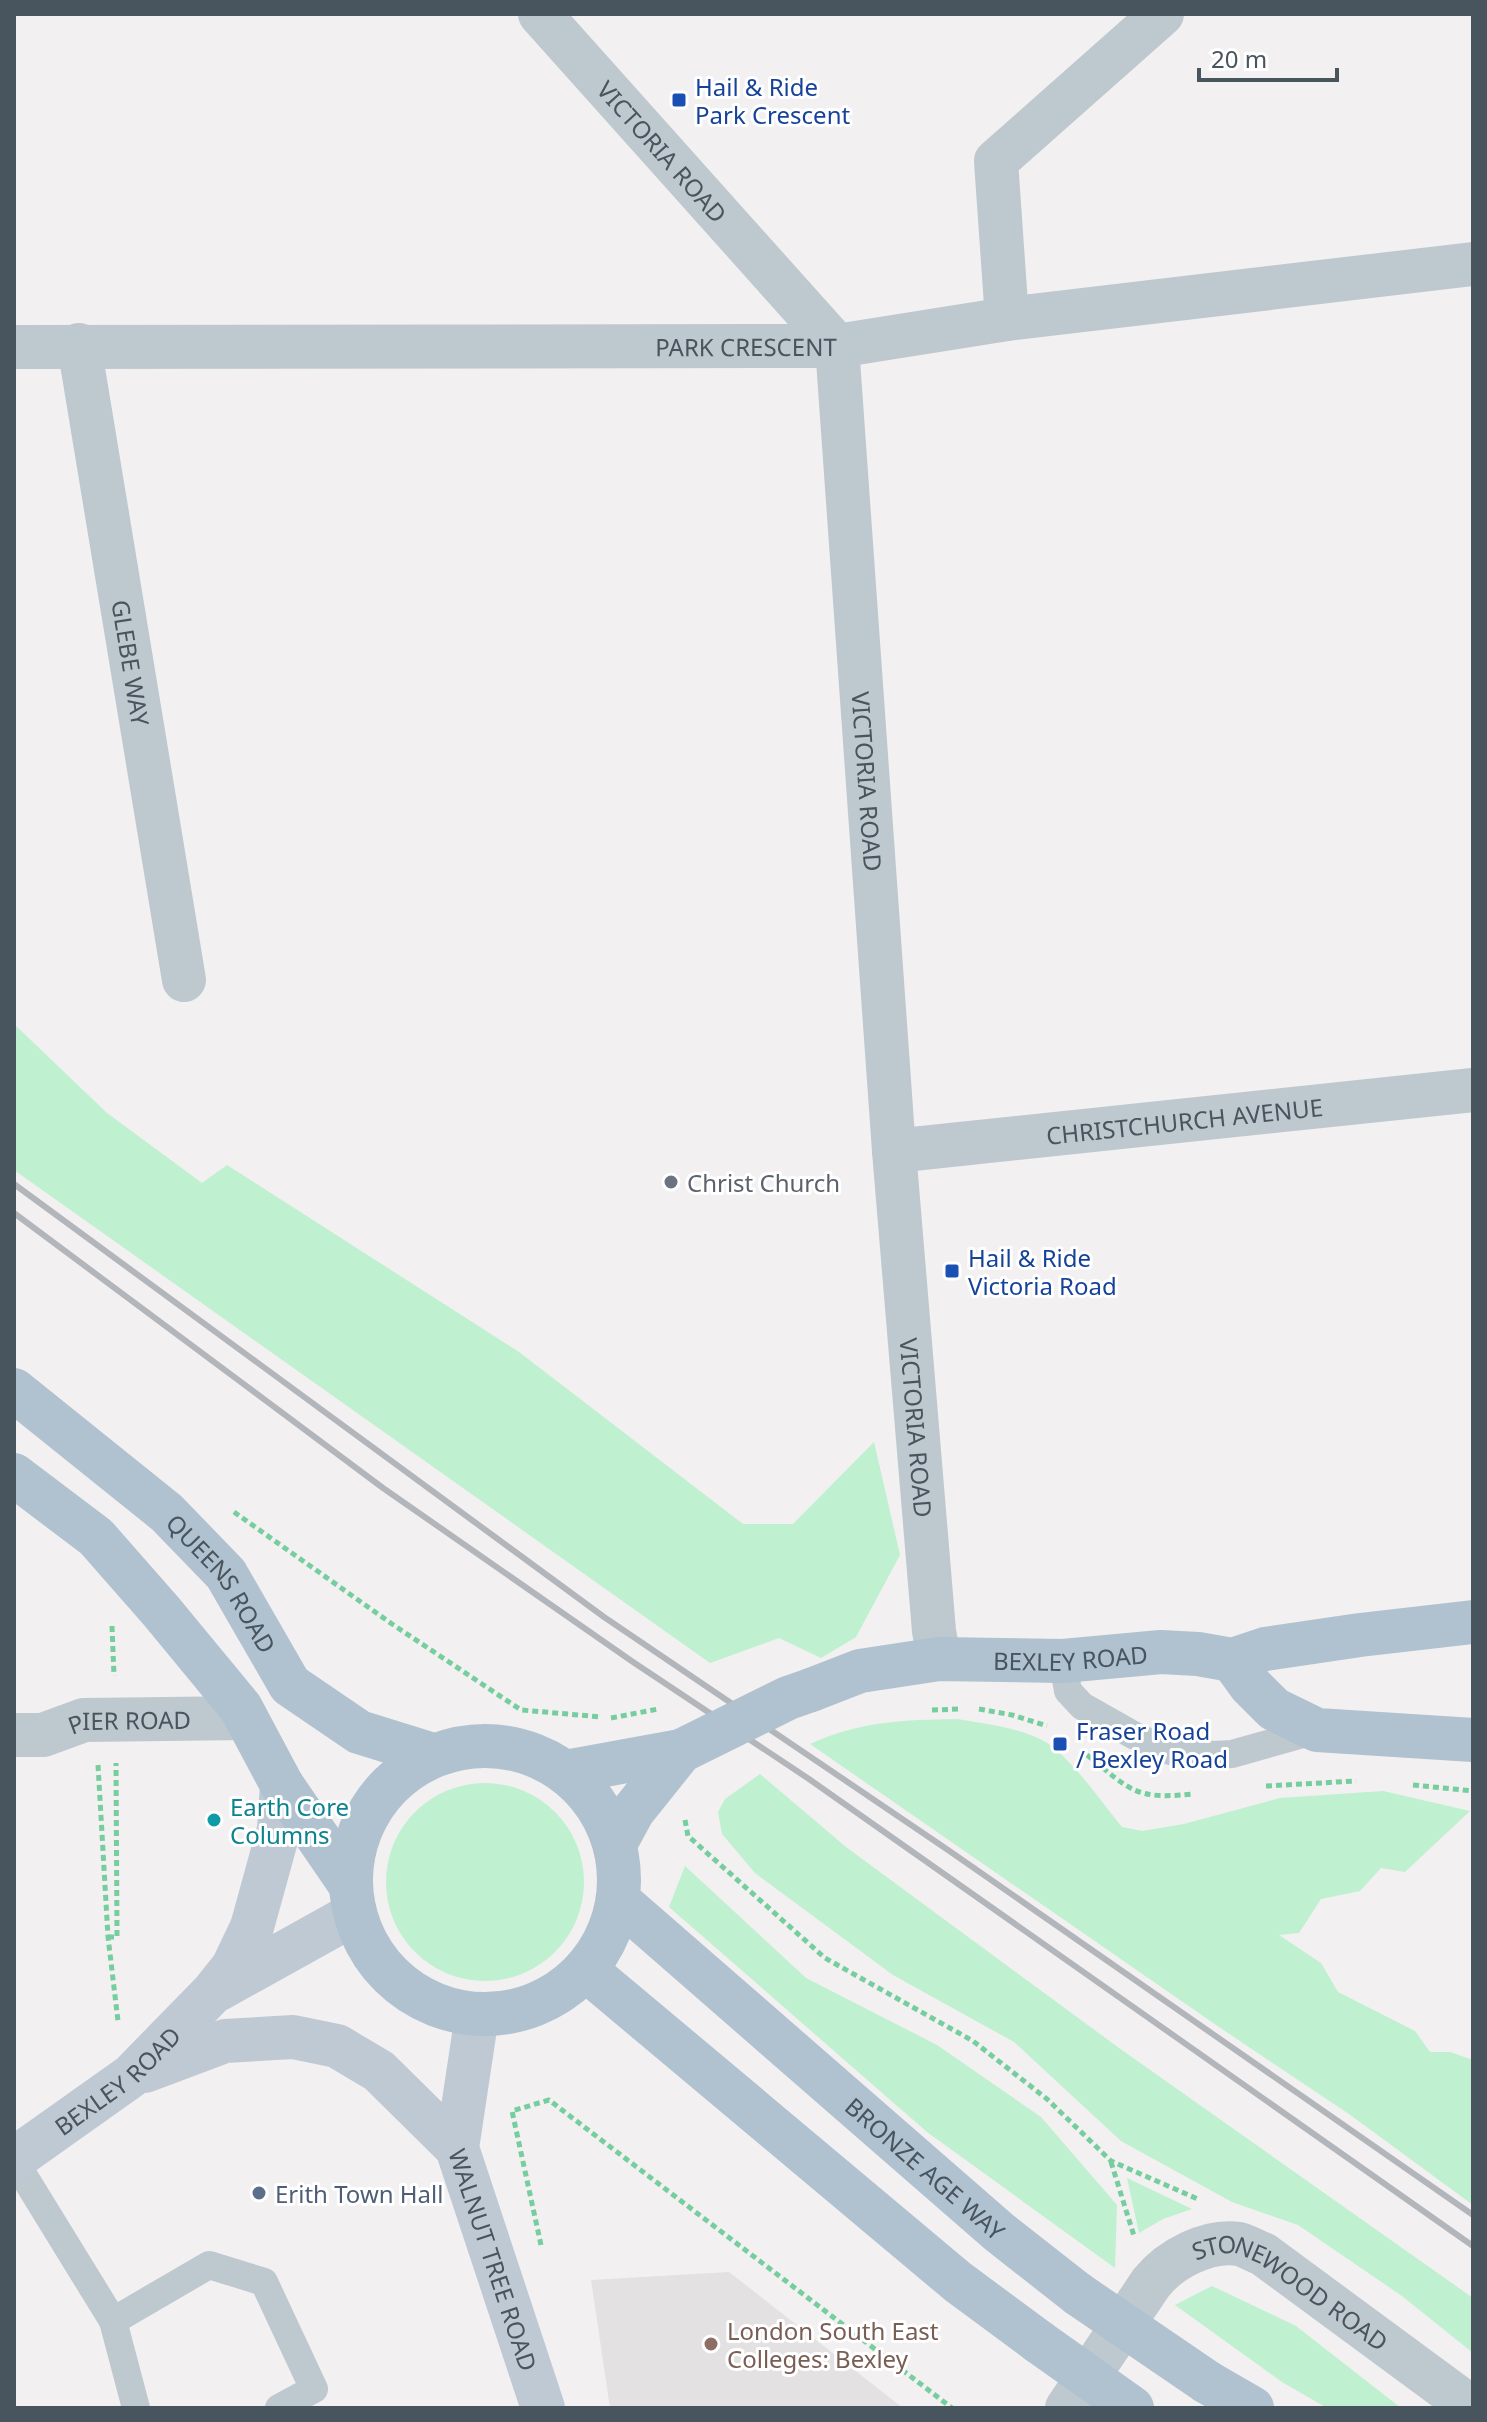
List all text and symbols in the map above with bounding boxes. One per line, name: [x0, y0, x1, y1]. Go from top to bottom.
scale bar: [1199, 32, 1337, 82]
text: 20 m: [1211, 42, 1267, 75]
place label: Hail & Ride Park Crescent: [695, 70, 850, 131]
street label: VICTORIA ROAD: [590, 73, 735, 229]
marker: Hail & Ride Park Crescent: [670, 91, 688, 109]
street label: PARK CRESCENT: [655, 329, 837, 363]
street label: GLEBE WAY: [105, 597, 158, 729]
street label: VICTORIA ROAD: [845, 690, 891, 872]
street label: CHRISTCHURCH AVENUE: [1044, 1089, 1324, 1151]
place label: Christ Church: [687, 1166, 840, 1199]
marker: Christ Church: [662, 1173, 680, 1191]
place label: Hail & Ride Victoria Road: [968, 1241, 1117, 1302]
marker: Hail & Ride Victoria Road: [943, 1262, 961, 1280]
street label: VICTORIA ROAD: [893, 1336, 941, 1519]
street label: QUEENS ROAD: [160, 1506, 284, 1659]
street label: BEXLEY ROAD: [993, 1637, 1149, 1678]
street label: PIER ROAD: [63, 1702, 191, 1741]
place label: Fraser Road / Bexley Road: [1076, 1714, 1228, 1775]
marker: Fraser Road / Bexley Road: [1051, 1735, 1069, 1753]
place label: Earth Core Columns: [230, 1790, 349, 1851]
marker: Earth Core Columns: [205, 1811, 223, 1829]
street label: BEXLEY ROAD: [47, 2019, 188, 2142]
street label: BRONZE AGE WAY: [839, 2089, 1013, 2247]
street label: WALNUT TREE ROAD: [442, 2144, 546, 2375]
place label: Erith Town Hall: [275, 2177, 443, 2210]
marker: Erith Town Hall: [250, 2184, 268, 2202]
street label: STONEWOOD ROAD: [1187, 2226, 1395, 2358]
place label: London South East Colleges: Bexley: [727, 2314, 939, 2375]
marker: London South East Colleges: Bexley: [702, 2335, 720, 2353]

